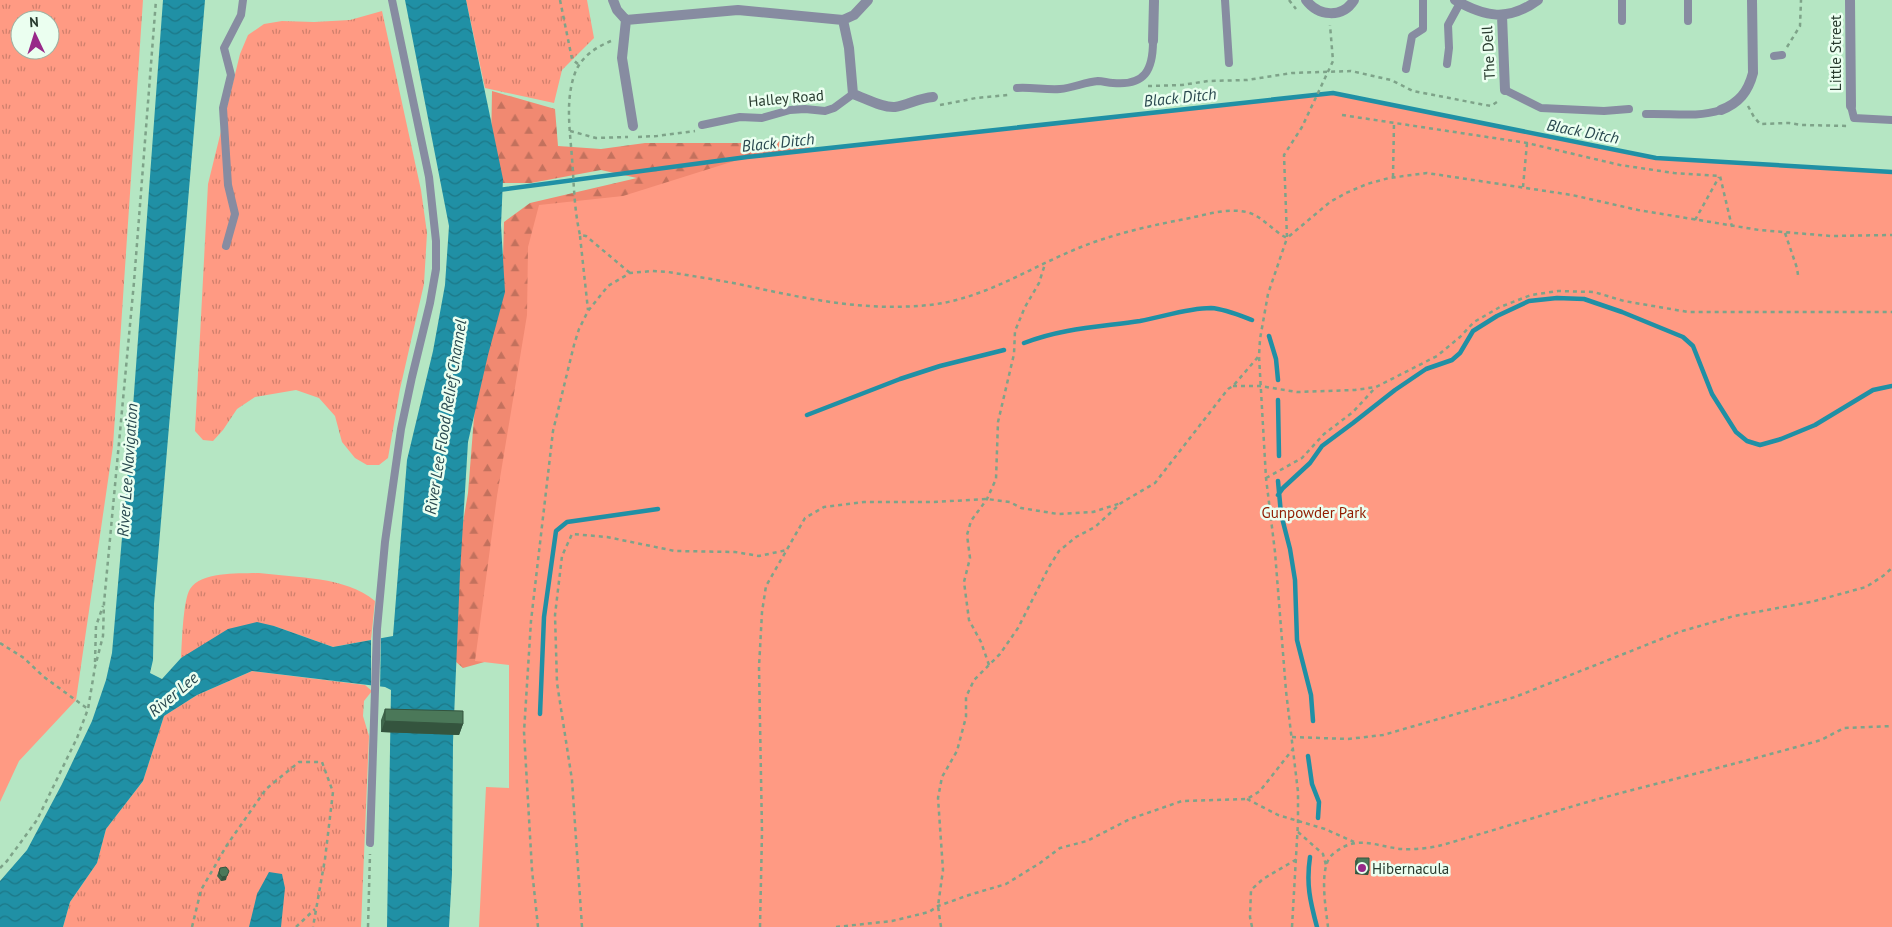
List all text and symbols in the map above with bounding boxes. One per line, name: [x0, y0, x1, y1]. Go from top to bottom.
north arrow: [10, 10, 60, 60]
text: N: [29, 13, 39, 31]
street label: Little Street: [1826, 15, 1845, 91]
street label: The Dell: [1477, 25, 1499, 81]
water label: Black Ditch: [1143, 83, 1217, 111]
street label: Halley Road: [747, 85, 825, 111]
water label: Black Ditch: [1545, 114, 1621, 148]
water label: Black Ditch: [741, 128, 815, 156]
water label: River Lee Flood Relief Channel: [420, 317, 470, 516]
water label: River Lee Navigation: [112, 403, 142, 537]
park label: Gunpowder Park: [1262, 503, 1367, 522]
water label: River Lee: [144, 667, 202, 721]
place label: Hibernacula: [1372, 859, 1449, 878]
marker: Hibernacula: [1356, 862, 1368, 874]

